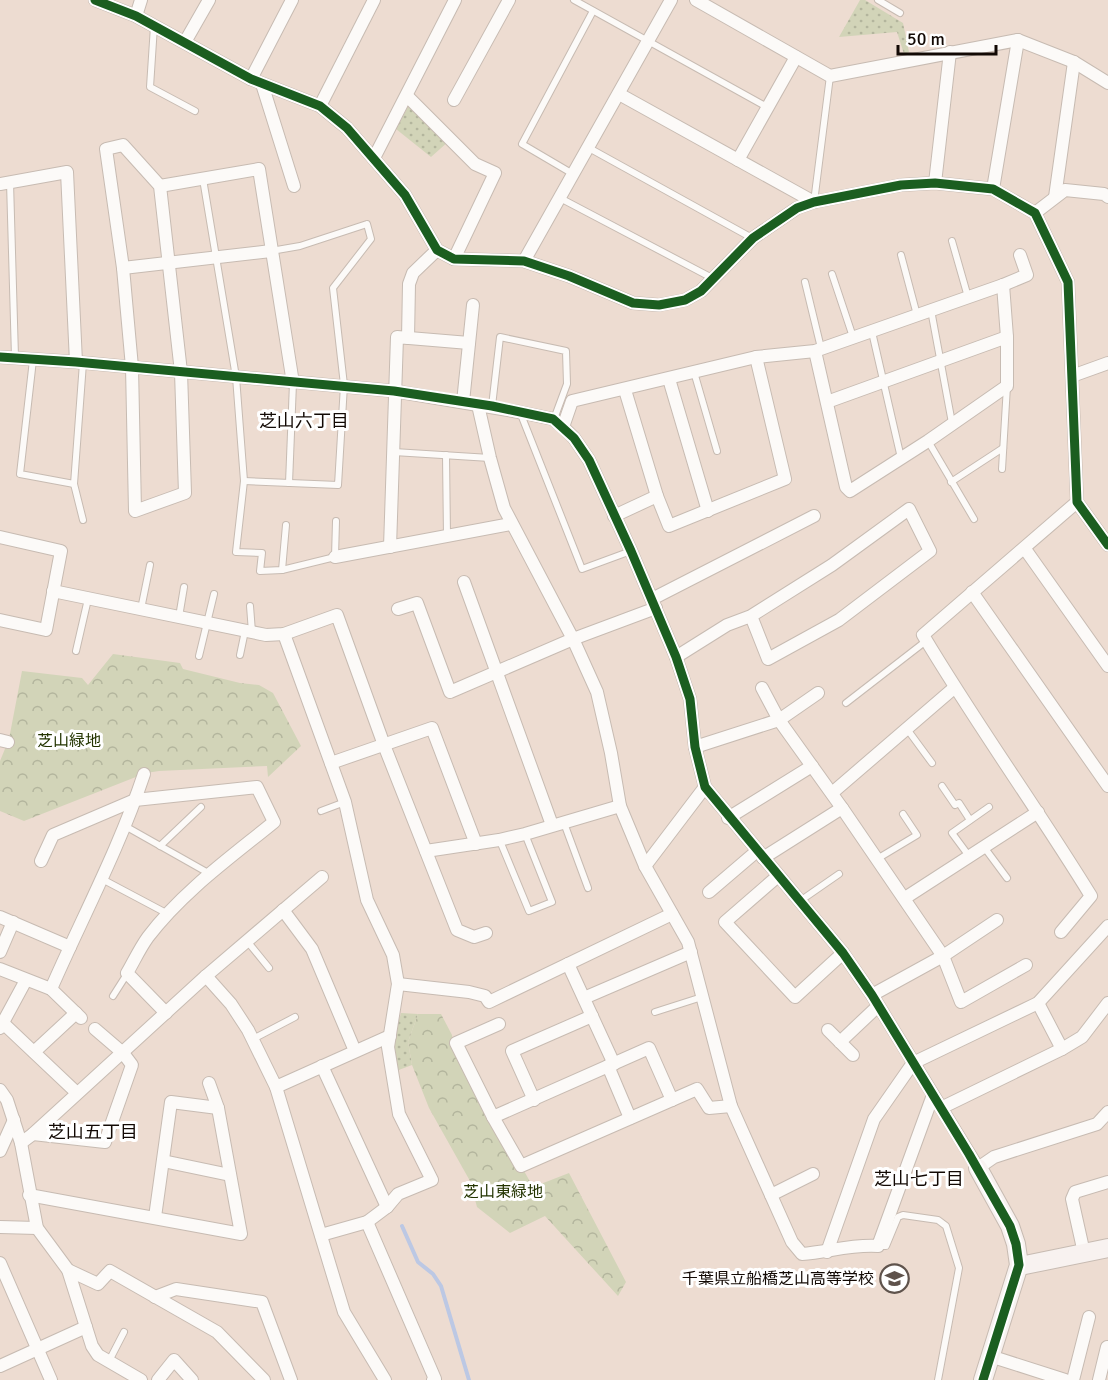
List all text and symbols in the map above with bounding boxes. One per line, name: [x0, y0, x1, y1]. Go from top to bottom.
scale bar: [898, 18, 996, 56]
text: 50 m: [907, 28, 945, 50]
district label: 芝山六丁目: [259, 410, 349, 432]
park label: 芝山緑地: [37, 731, 101, 751]
district label: 芝山五丁目: [48, 1121, 138, 1143]
district label: 芝山七丁目: [874, 1168, 964, 1190]
park label: 芝山東緑地: [463, 1182, 543, 1202]
school or university icon: 千葉県立船橋芝山高等学校: [879, 1263, 911, 1295]
place label: 千葉県立船橋芝山高等学校: [682, 1269, 874, 1289]

